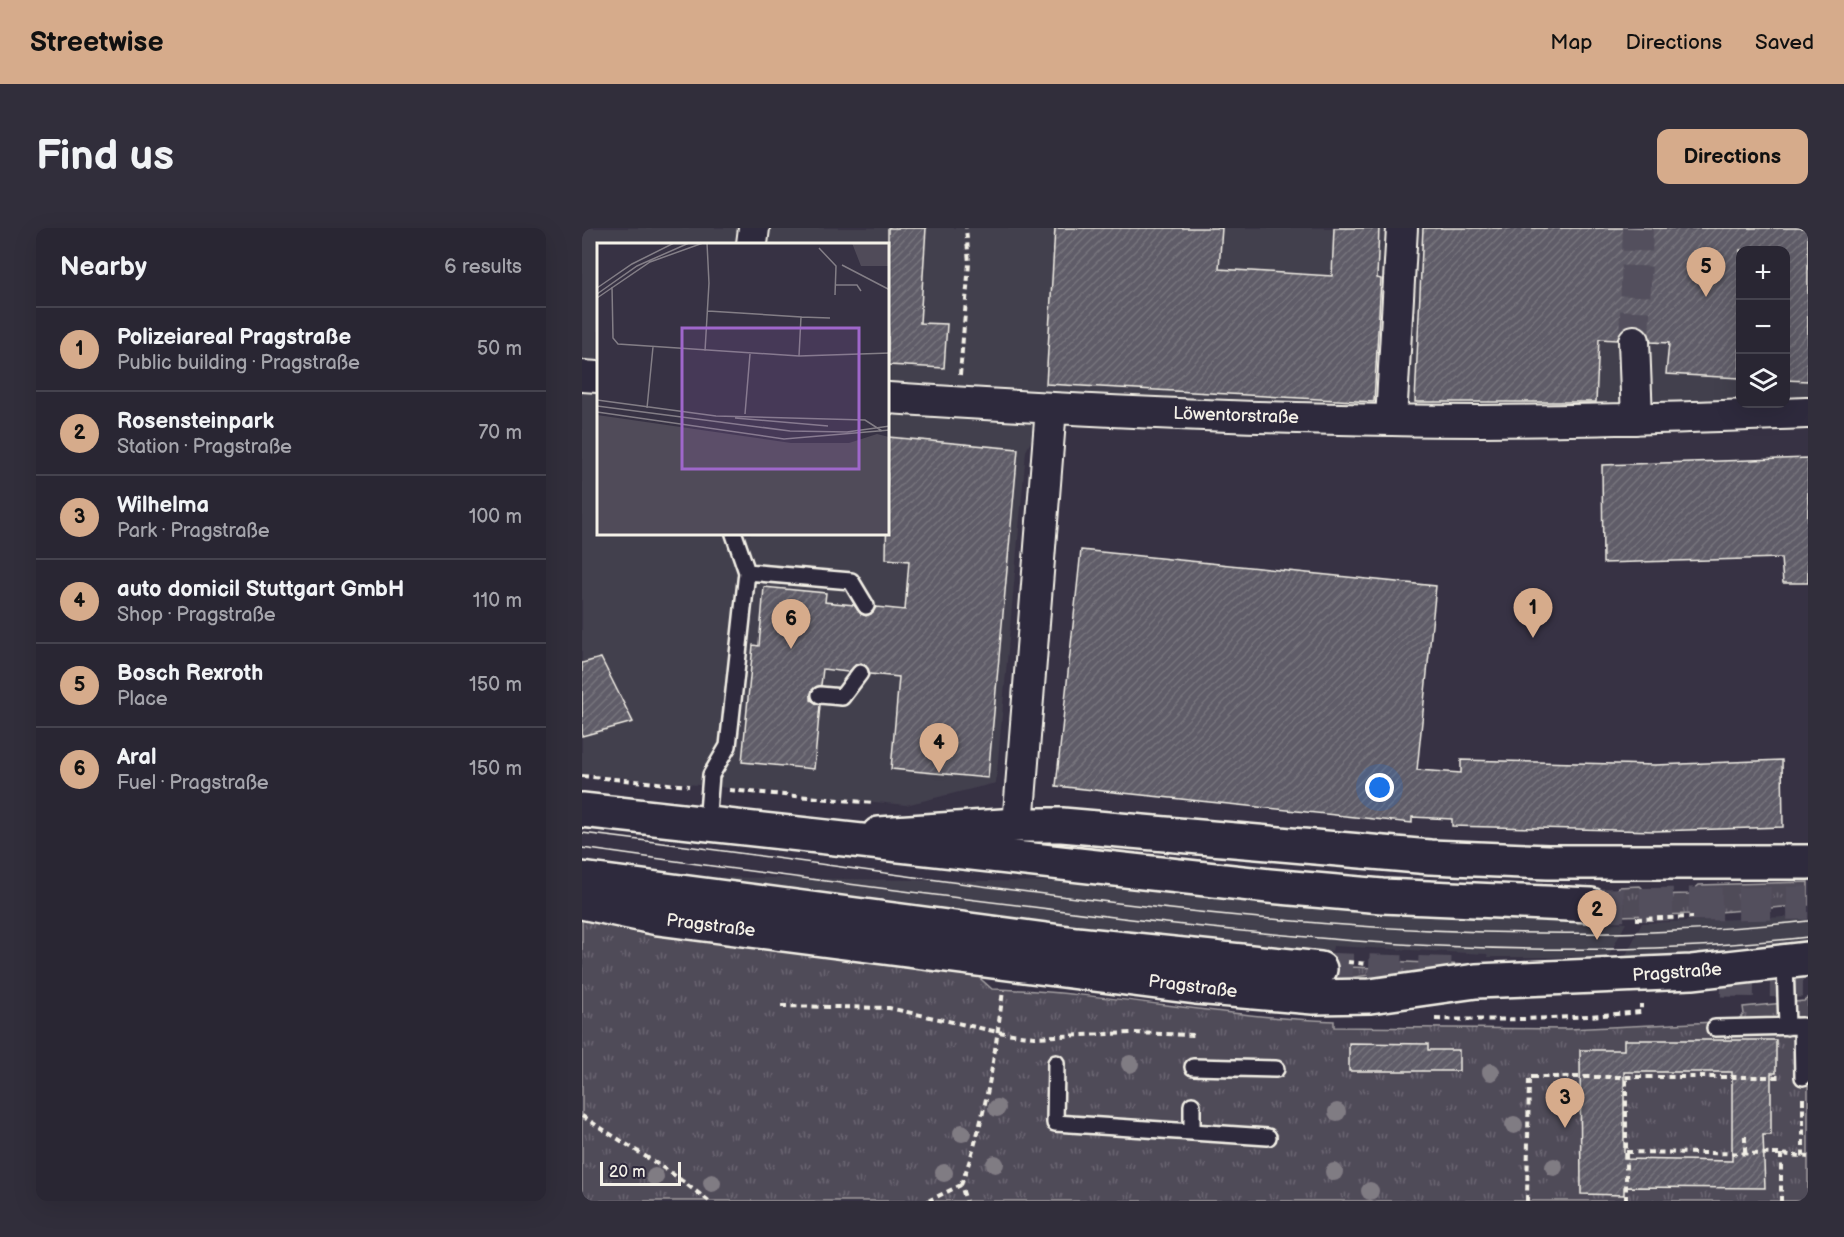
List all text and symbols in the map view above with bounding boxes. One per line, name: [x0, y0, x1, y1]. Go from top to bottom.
text: Streetwise: [30, 26, 163, 59]
text: Map: [1550, 30, 1593, 55]
text: Directions: [1626, 30, 1722, 55]
text: Saved: [1755, 30, 1814, 55]
button: Directions: [1657, 129, 1808, 184]
text: Find us: [36, 131, 174, 182]
inset map: [597, 243, 890, 536]
map controls: [1736, 246, 1790, 408]
button: +: [1736, 246, 1790, 300]
pin: 5: [1686, 248, 1726, 297]
text: Nearby: [60, 252, 147, 283]
text: 6 results: [444, 255, 522, 279]
button: −: [1736, 300, 1790, 354]
text: Polizeiareal Pragstraße: [117, 324, 351, 351]
text: 1: [75, 337, 84, 361]
text: 50 m: [477, 337, 522, 361]
text: Public building · Pragstraße: [117, 351, 360, 375]
button: layers: [1736, 354, 1790, 408]
street label: Löwentorstraße: [1173, 403, 1300, 428]
text: Rosensteinpark: [117, 408, 274, 435]
text: 2: [74, 421, 85, 445]
text: 70 m: [478, 421, 522, 445]
text: Station · Pragstraße: [117, 435, 292, 459]
text: Wilhelma: [117, 492, 209, 519]
text: 3: [74, 505, 85, 529]
text: 100 m: [469, 505, 522, 529]
text: Park · Pragstraße: [117, 519, 270, 543]
text: auto domicil Stuttgart GmbH: [117, 576, 404, 603]
pin: 1: [1514, 588, 1552, 638]
text: 4: [74, 589, 85, 613]
text: 110 m: [473, 589, 522, 613]
pin: 6: [772, 600, 810, 649]
text: Shop · Pragstraße: [117, 603, 276, 627]
text: Bosch Rexroth: [117, 660, 263, 687]
text: 5: [74, 673, 85, 697]
text: 150 m: [469, 673, 522, 697]
text: Place: [117, 687, 168, 711]
pin: 4: [920, 724, 958, 773]
text: Aral: [117, 744, 156, 771]
text: 6: [73, 757, 86, 781]
text: 150 m: [469, 757, 522, 781]
text: Fuel · Pragstraße: [117, 771, 269, 795]
your location: [1365, 773, 1394, 802]
pin: 2: [1578, 890, 1616, 940]
street label: Pragstraße: [665, 910, 757, 941]
street label: Pragstraße: [1632, 959, 1723, 986]
street label: Pragstraße: [1147, 971, 1239, 1002]
pin: 3: [1546, 1078, 1584, 1128]
scale bar: [600, 1159, 681, 1186]
text: 20 m: [609, 1163, 645, 1182]

